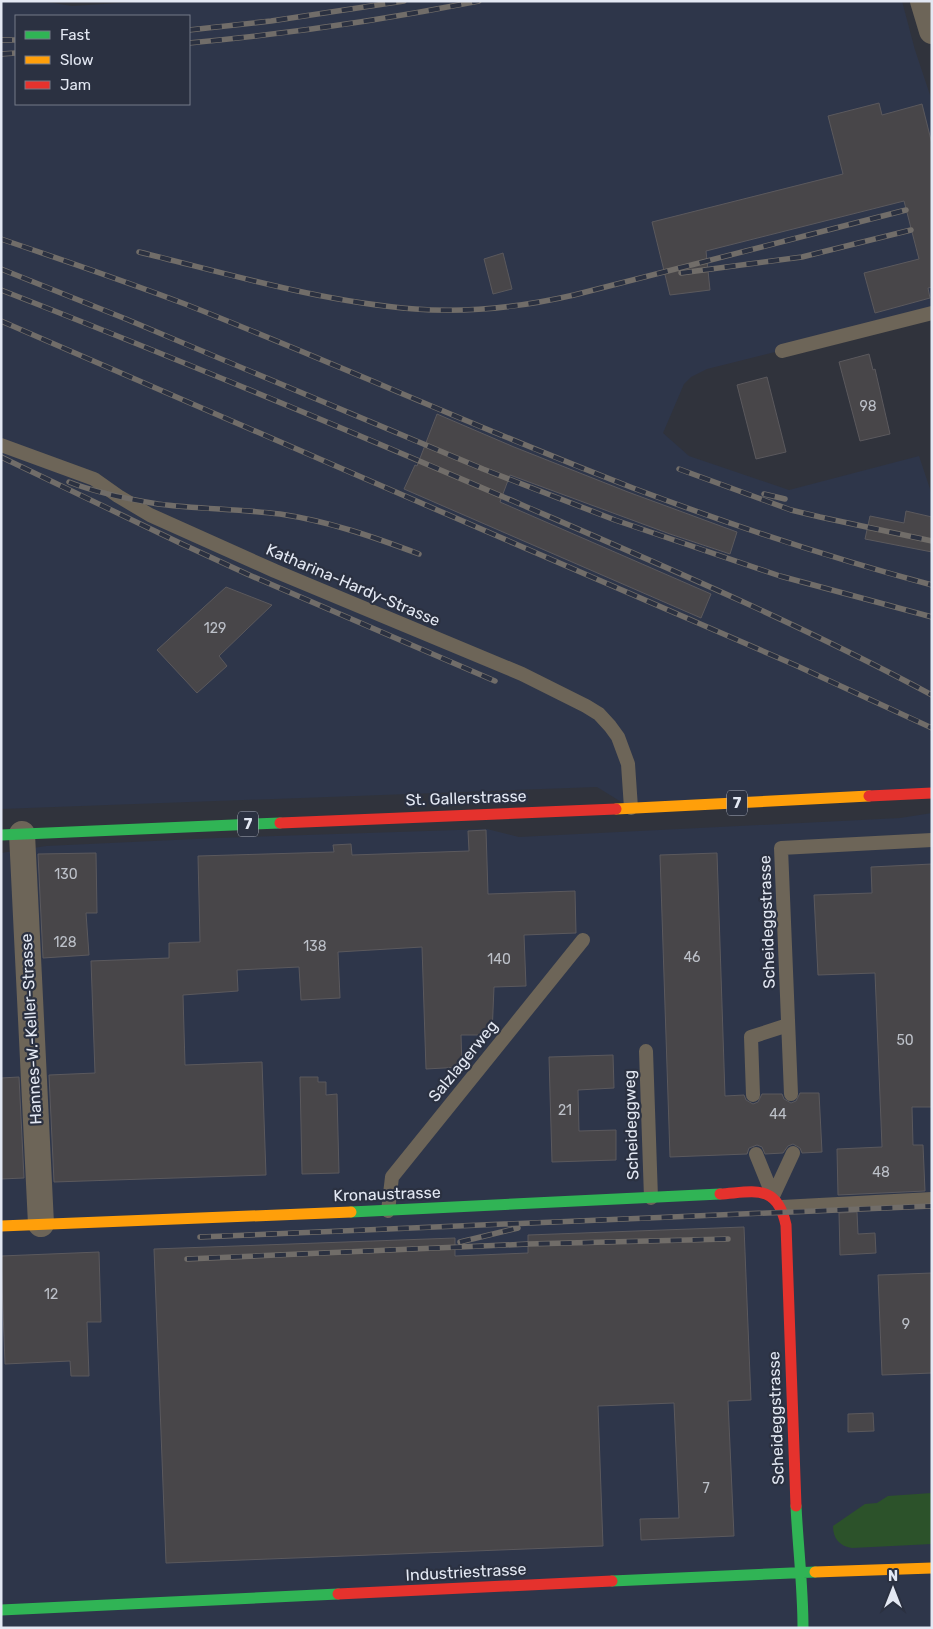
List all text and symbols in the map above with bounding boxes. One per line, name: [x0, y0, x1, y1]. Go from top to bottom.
legend: [15, 15, 190, 105]
text: Fast: [60, 26, 90, 44]
text: Slow: [60, 51, 93, 69]
text: Jam: [60, 76, 91, 94]
house number: 98: [859, 398, 877, 415]
street label: Katharina-Hardy-Strasse: [263, 540, 443, 630]
house number: 129: [204, 620, 226, 637]
street label: St. Gallerstrasse: [405, 786, 527, 810]
road number: 7: [727, 790, 747, 816]
road number: 7: [238, 812, 258, 836]
street label: Scheideggstrasse: [755, 855, 779, 989]
house number: 130: [54, 866, 78, 883]
street label: Hannes-W.-Keller-Strasse: [17, 933, 45, 1125]
house number: 128: [53, 934, 77, 951]
house number: 138: [303, 938, 327, 955]
house number: 46: [683, 949, 701, 966]
house number: 140: [487, 951, 511, 968]
street label: Salzlagerweg: [424, 1016, 502, 1106]
house number: 50: [896, 1032, 914, 1049]
street label: Scheideggweg: [620, 1070, 642, 1180]
house number: 21: [558, 1102, 572, 1119]
house number: 44: [769, 1106, 787, 1123]
house number: 48: [872, 1164, 890, 1181]
street label: Kronaustrasse: [333, 1183, 441, 1205]
house number: 12: [44, 1286, 58, 1303]
house number: 9: [902, 1316, 910, 1333]
street label: Scheideggstrasse: [764, 1351, 788, 1485]
house number: 7: [702, 1480, 710, 1497]
street label: Industriestrasse: [405, 1559, 527, 1585]
north arrow: [868, 1564, 918, 1614]
text: N: [888, 1568, 898, 1585]

